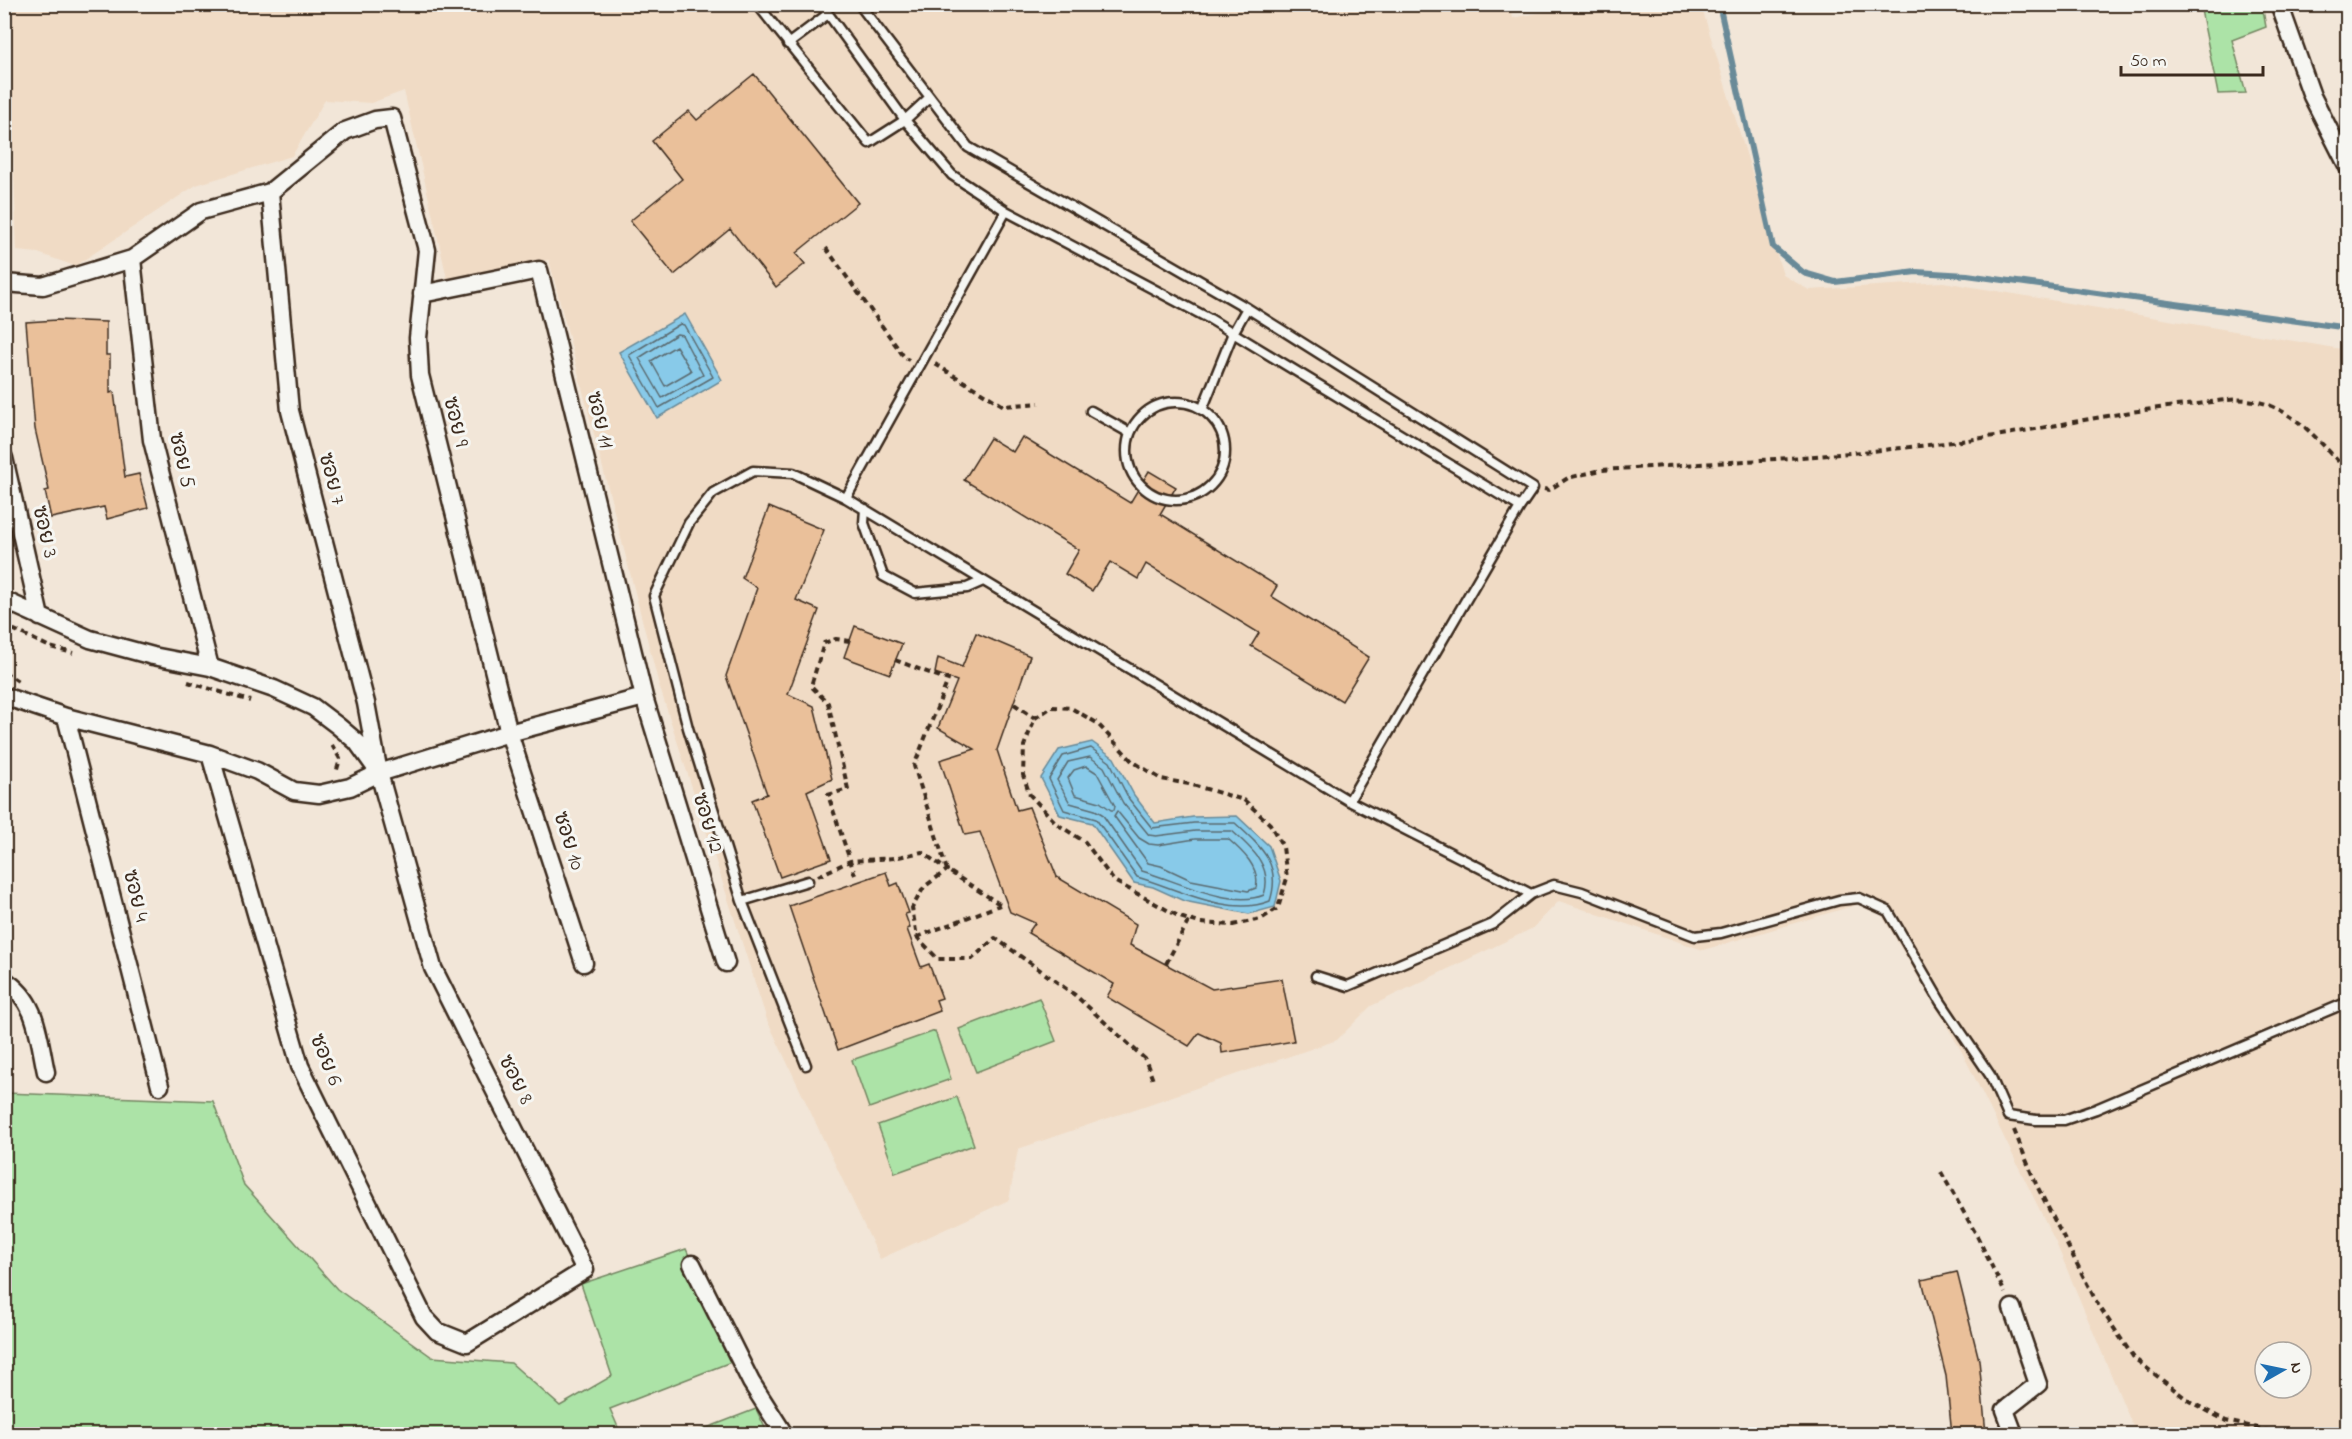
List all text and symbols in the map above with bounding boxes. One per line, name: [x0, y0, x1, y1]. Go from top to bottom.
scale bar: [2121, 39, 2264, 77]
text: 50 m: [2130, 49, 2167, 75]
street label: ซอย 11: [577, 388, 621, 452]
street label: ซอย 9: [434, 394, 476, 451]
street label: ซอย 5: [160, 429, 202, 491]
street label: ซอย 7: [310, 449, 352, 509]
street label: ซอย 3: [23, 503, 65, 561]
street label: ซอย 12: [684, 789, 730, 857]
street label: ซอย 10: [544, 808, 592, 874]
street label: ซอย 4: [114, 867, 156, 926]
street label: ซอย 6: [301, 1030, 349, 1090]
street label: ซอย 8: [490, 1050, 540, 1110]
north arrow: [2253, 1340, 2313, 1400]
text: N: [2283, 1361, 2309, 1375]

